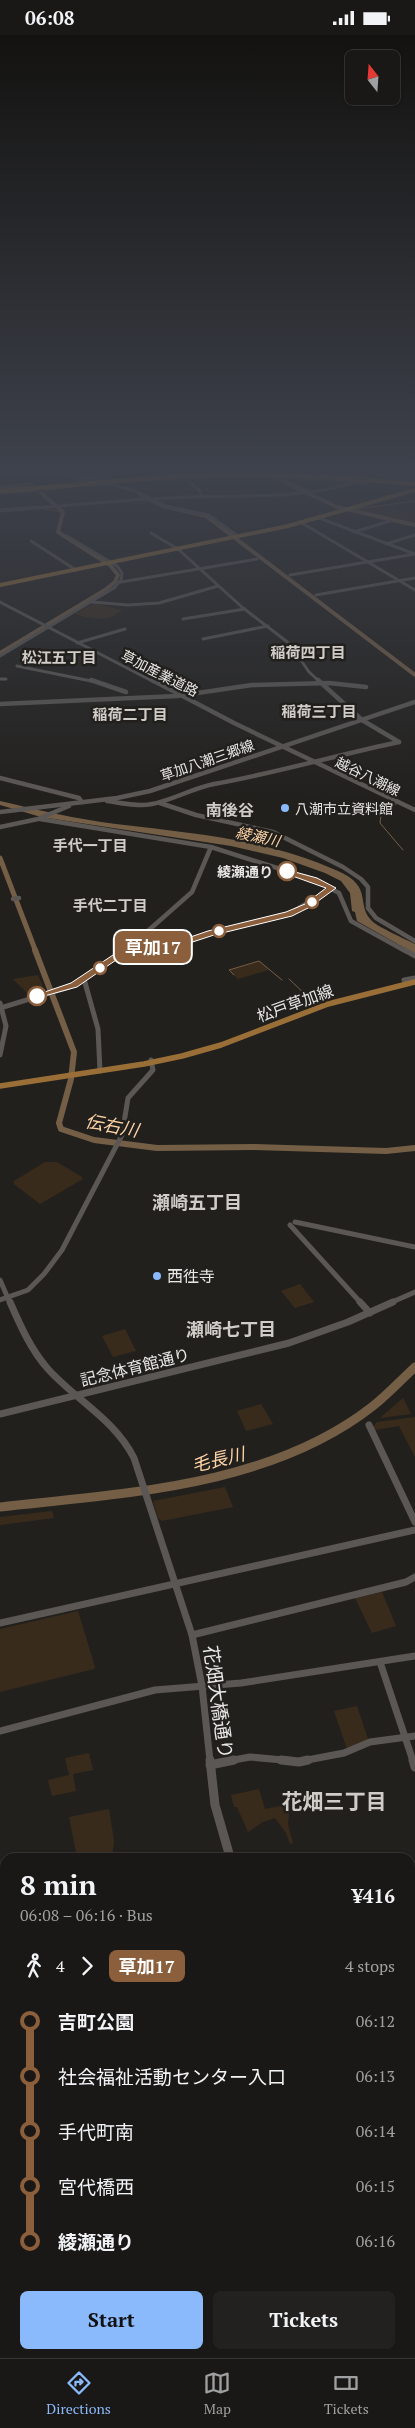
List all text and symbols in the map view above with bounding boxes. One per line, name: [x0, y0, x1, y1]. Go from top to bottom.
text: 06:08: [25, 5, 74, 30]
north arrow: [345, 50, 400, 105]
map controls: [345, 50, 400, 105]
district label: 稲荷四丁目: [270, 642, 346, 662]
street label: 草加産業道路: [118, 645, 202, 701]
district label: 松江五丁目: [21, 647, 97, 667]
district label: 稲荷三丁目: [281, 701, 357, 721]
district label: 稲荷二丁目: [92, 704, 168, 724]
street label: 草加八潮三郷線: [158, 735, 256, 785]
street label: 越谷八潮線: [332, 752, 404, 800]
district label: 南後谷: [206, 799, 254, 821]
place label: 八潮市立資料館: [295, 799, 393, 818]
marker: 八潮市立資料館: [279, 802, 291, 814]
water label: 綾瀬川: [234, 822, 284, 851]
district label: 手代一丁目: [52, 835, 128, 855]
marker: 綾瀬通り: [277, 861, 297, 881]
place label: 綾瀬通り: [217, 862, 273, 881]
district label: 手代二丁目: [72, 895, 148, 915]
unlabelled marker: [305, 895, 319, 909]
unlabelled marker: [212, 924, 226, 938]
line badge: 草加17: [118, 931, 188, 963]
text: 草加17: [125, 935, 181, 959]
unlabelled marker: [93, 961, 107, 975]
street label: 松戸草加線: [254, 979, 336, 1027]
unlabelled marker: [27, 986, 47, 1006]
water label: 伝右川: [83, 1108, 143, 1142]
district label: 瀬崎五丁目: [152, 1190, 242, 1214]
place label: 西徃寺: [167, 1265, 215, 1287]
marker: 西徃寺: [151, 1270, 163, 1282]
district label: 瀬崎七丁目: [186, 1317, 276, 1341]
street label: 記念体育館通り: [78, 1343, 192, 1391]
water label: 毛長川: [189, 1441, 249, 1477]
street label: 花畑大橋通り: [199, 1644, 239, 1760]
district label: 花畑三丁目: [282, 1787, 387, 1815]
text: 8 min: [20, 1866, 97, 1903]
text: ¥416: [352, 1883, 395, 1908]
text: 06:08 – 06:16 · Bus: [20, 1904, 153, 1926]
icon: walk: [20, 1952, 48, 1980]
icon: forward: [73, 1952, 101, 1980]
text: 草加17: [119, 1954, 175, 1978]
text: 4: [56, 1955, 65, 1977]
text: 4 stops: [345, 1955, 395, 1977]
text: 吉町公園: [58, 2009, 134, 2034]
text: 06:12: [356, 2010, 395, 2032]
text: 社会福祉活動センター入口: [58, 2064, 286, 2089]
text: 06:13: [356, 2065, 395, 2087]
text: 手代町南: [58, 2119, 134, 2144]
text: 06:14: [356, 2120, 395, 2142]
text: 宮代橋西: [58, 2174, 134, 2199]
text: 06:15: [356, 2175, 395, 2197]
text: 綾瀬通り: [58, 2229, 134, 2254]
text: 06:16: [356, 2230, 395, 2252]
button: Start: [20, 2291, 203, 2349]
button: Tickets: [213, 2291, 395, 2349]
tab: Directions: [46, 2369, 111, 2418]
tab: Map: [203, 2369, 231, 2418]
tab: Tickets: [324, 2369, 369, 2418]

